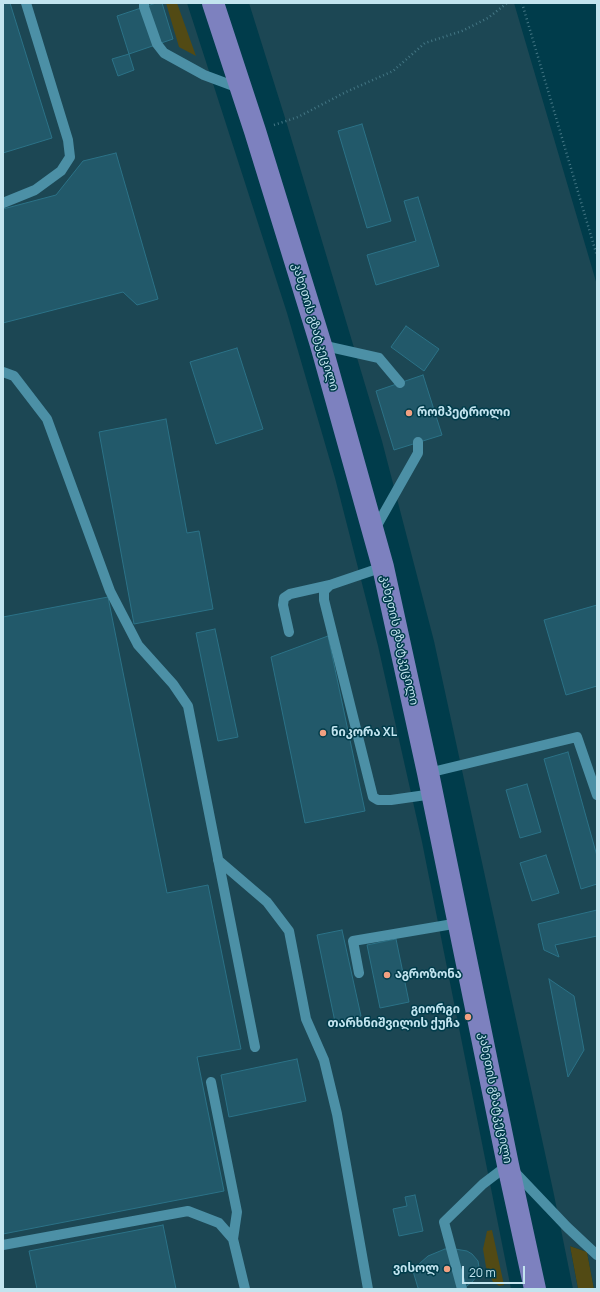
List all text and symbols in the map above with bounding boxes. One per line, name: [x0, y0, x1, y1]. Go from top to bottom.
street label: კახეთის გზატკეცილი: [289, 261, 341, 393]
place label: რომპეტროლი: [417, 406, 510, 420]
marker: რომპეტროლი: [404, 408, 414, 418]
street label: კახეთის გზატკეცილი: [377, 574, 421, 706]
place label: ნიკორა XL: [331, 726, 397, 740]
marker: ნიკორა XL: [318, 728, 328, 738]
place label: აგროზონა: [395, 968, 462, 982]
marker: აგროზონა: [382, 970, 392, 980]
place label: გიორგი თარხნიშვილის ქუჩა: [328, 1003, 460, 1031]
marker: გიორგი თარხნიშვილის ქუჩა: [463, 1012, 473, 1022]
street label: კახეთის გზატკეცილი: [475, 1031, 515, 1165]
scale bar: [464, 1258, 527, 1284]
place label: ვისოლ: [393, 1262, 439, 1276]
marker: ვისოლ: [442, 1264, 452, 1274]
text: 20 m: [469, 1264, 496, 1281]

